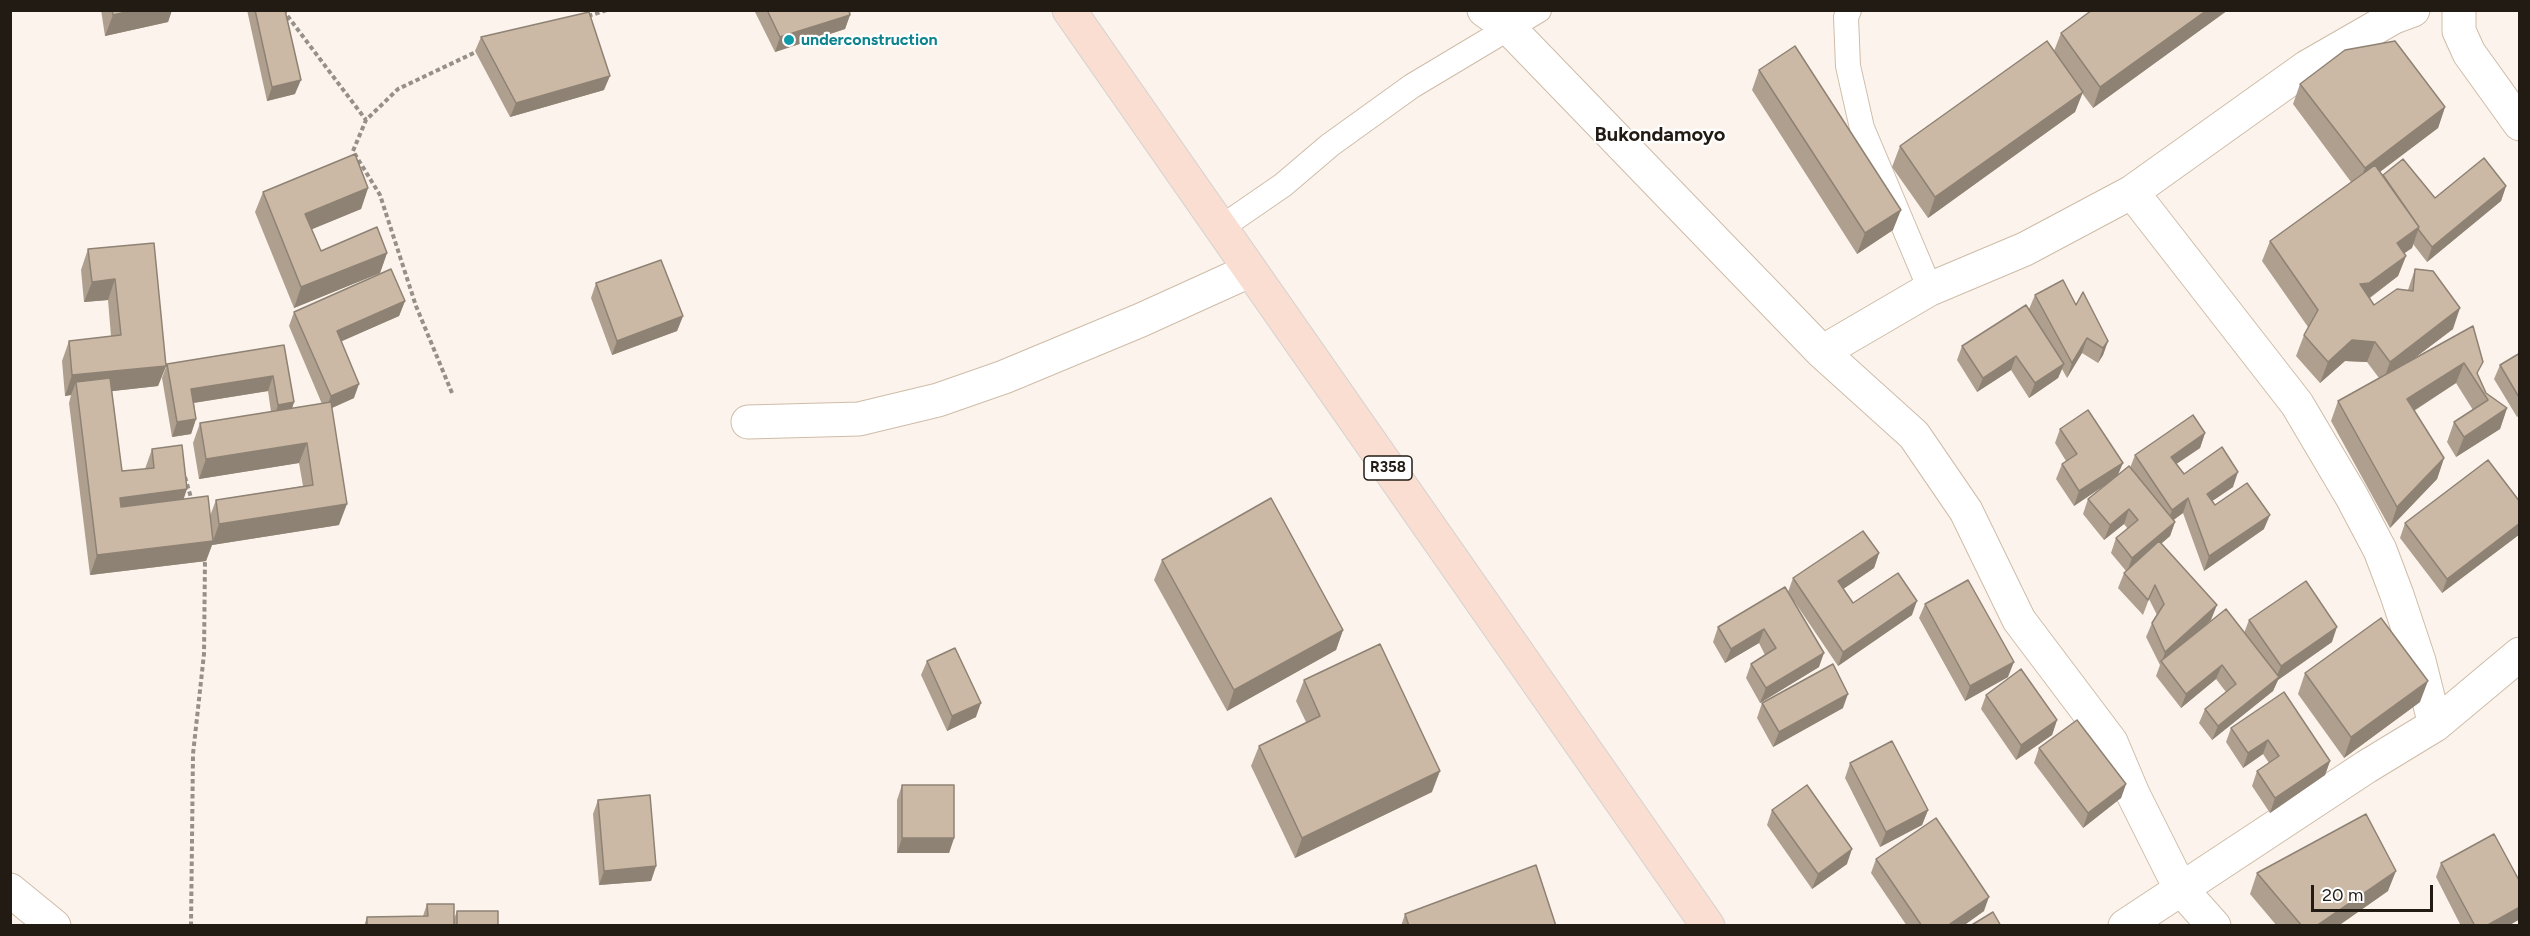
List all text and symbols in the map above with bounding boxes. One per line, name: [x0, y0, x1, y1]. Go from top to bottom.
place label: underconstruction: [801, 30, 938, 50]
marker: underconstruction: [782, 33, 796, 47]
district label: Bukondamoyo: [1595, 123, 1725, 147]
road number: R358: [1364, 456, 1412, 480]
scale bar: [2314, 873, 2436, 911]
text: 20 m: [2322, 884, 2363, 906]

